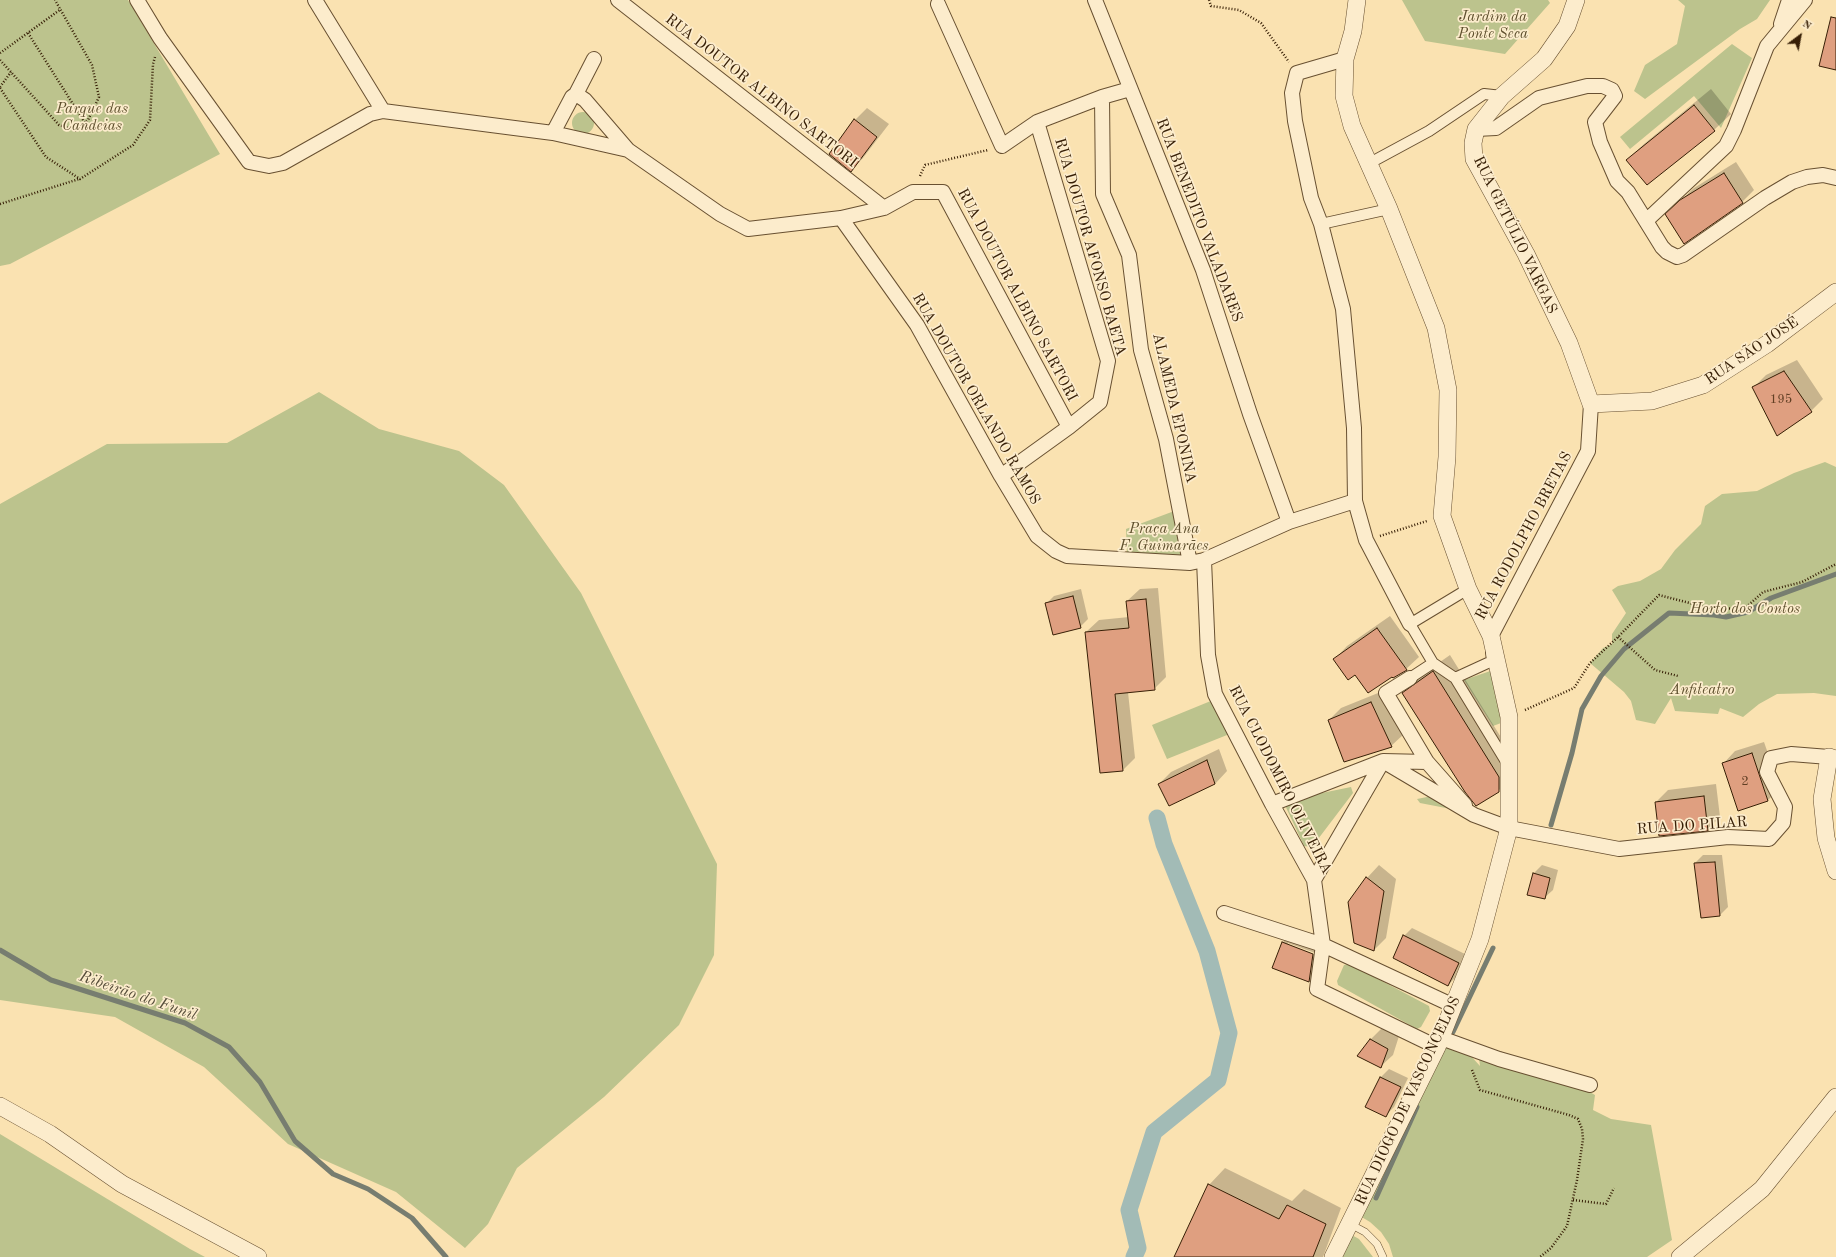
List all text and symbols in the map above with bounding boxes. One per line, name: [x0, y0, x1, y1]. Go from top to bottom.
park label: Jardim da Ponte Seca: [1458, 8, 1528, 43]
street label: RUA DOUTOR ALBINO SARTORI: [661, 10, 861, 172]
north arrow: [1780, 16, 1820, 56]
text: N: [1800, 19, 1813, 32]
park label: Parque das Candeias: [56, 100, 128, 135]
street label: RUA BENEDITO VALADARES: [1152, 116, 1246, 324]
street label: RUA DOUTOR AFONSO BAETA: [1050, 136, 1130, 358]
street label: RUA GETÚLIO VARGAS: [1469, 153, 1561, 317]
street label: RUA DOUTOR ALBINO SARTORI: [953, 185, 1081, 405]
street label: RUA DOUTOR ORLANDO RAMOS: [908, 290, 1044, 508]
street label: RUA SÃO JOSÉ: [1702, 313, 1802, 389]
street label: ALAMEDA EPONINA: [1148, 331, 1200, 485]
house number: 195: [1770, 392, 1792, 408]
street label: RUA RODOLPHO BRETAS: [1472, 449, 1576, 623]
park label: Praça Ana F. Guimarães: [1119, 520, 1209, 555]
park label: Horto dos Contos: [1690, 600, 1800, 618]
park label: Anfiteatro: [1670, 681, 1734, 699]
street label: RUA CLODOMIRO OLIVEIRA: [1224, 683, 1336, 877]
house number: 2: [1741, 774, 1749, 790]
street label: RUA DO PILAR: [1636, 813, 1748, 839]
water label: Ribeirão do Funil: [77, 967, 199, 1025]
street label: RUA DIOGO DE VASCONCELOS: [1352, 994, 1464, 1208]

